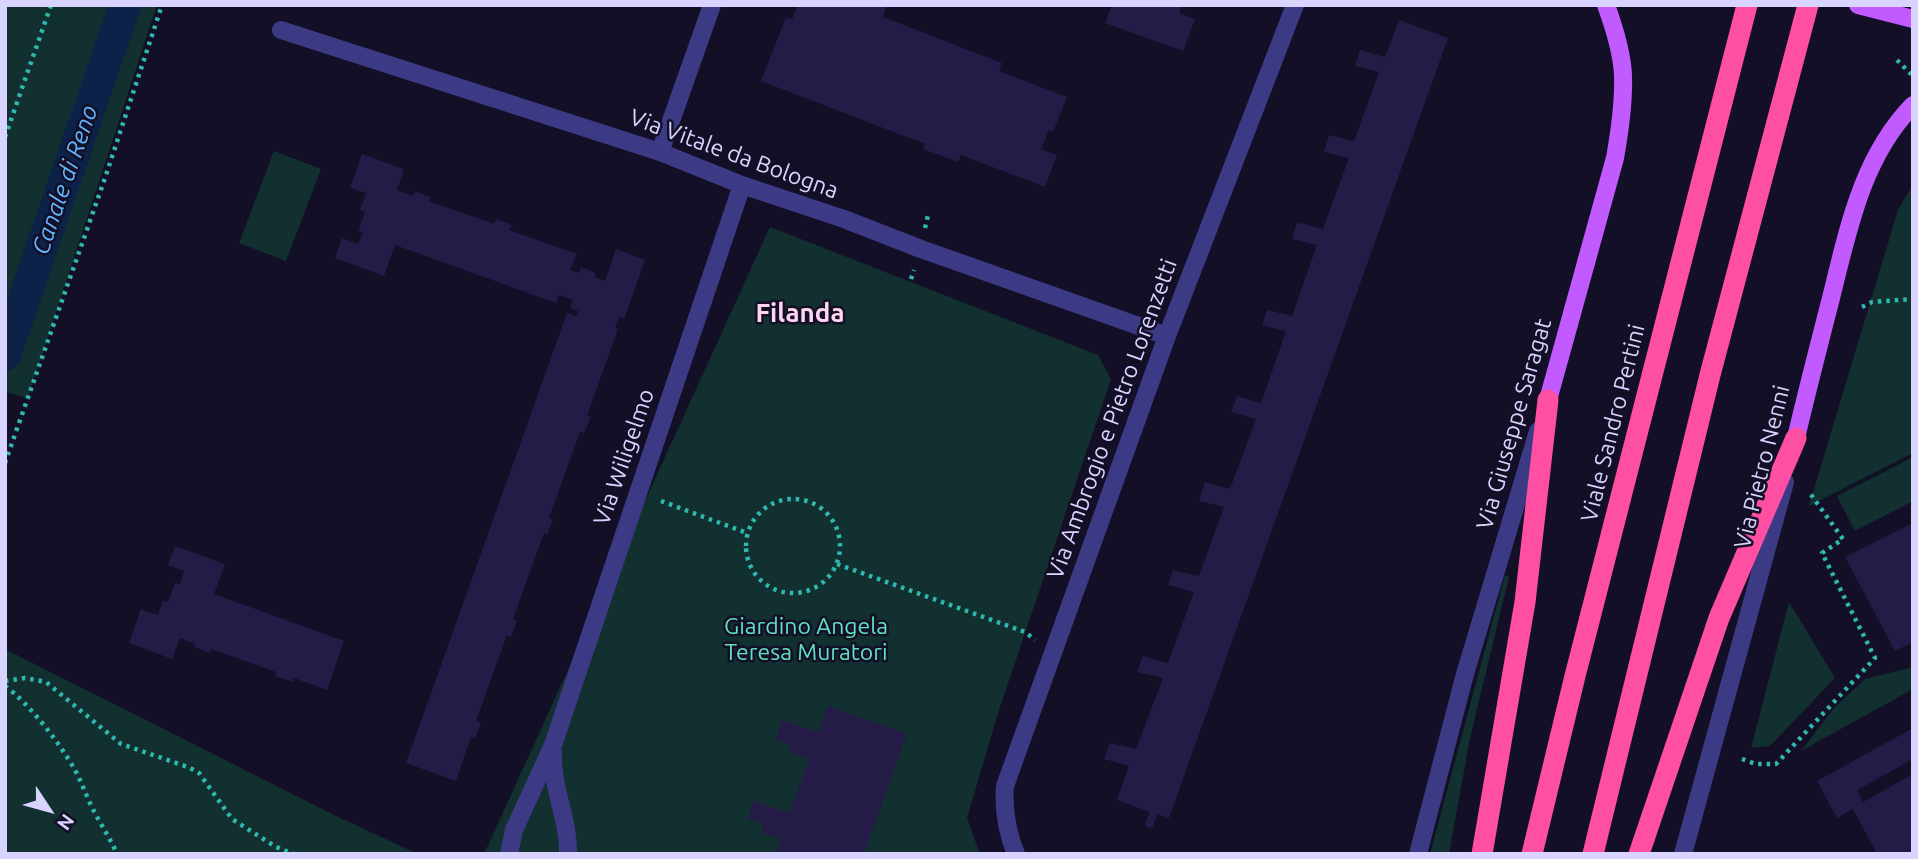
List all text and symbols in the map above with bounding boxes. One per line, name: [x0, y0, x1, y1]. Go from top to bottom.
water label: Canale di Reno: [26, 102, 104, 258]
street label: Via Vitale da Bologna: [626, 103, 842, 205]
street label: Via Ambrogio e Pietro Lorenzetti: [1041, 255, 1183, 583]
district label: Filanda: [755, 297, 845, 329]
street label: Via Giuseppe Saragat: [1471, 315, 1557, 533]
street label: Viale Sandro Pertini: [1575, 321, 1651, 525]
street label: Via Pietro Nenni: [1728, 382, 1796, 552]
street label: Via Wiligelmo: [588, 385, 660, 529]
park label: Giardino Angela Teresa Muratori: [724, 612, 888, 666]
north arrow: [14, 775, 84, 845]
text: N: [53, 810, 79, 835]

